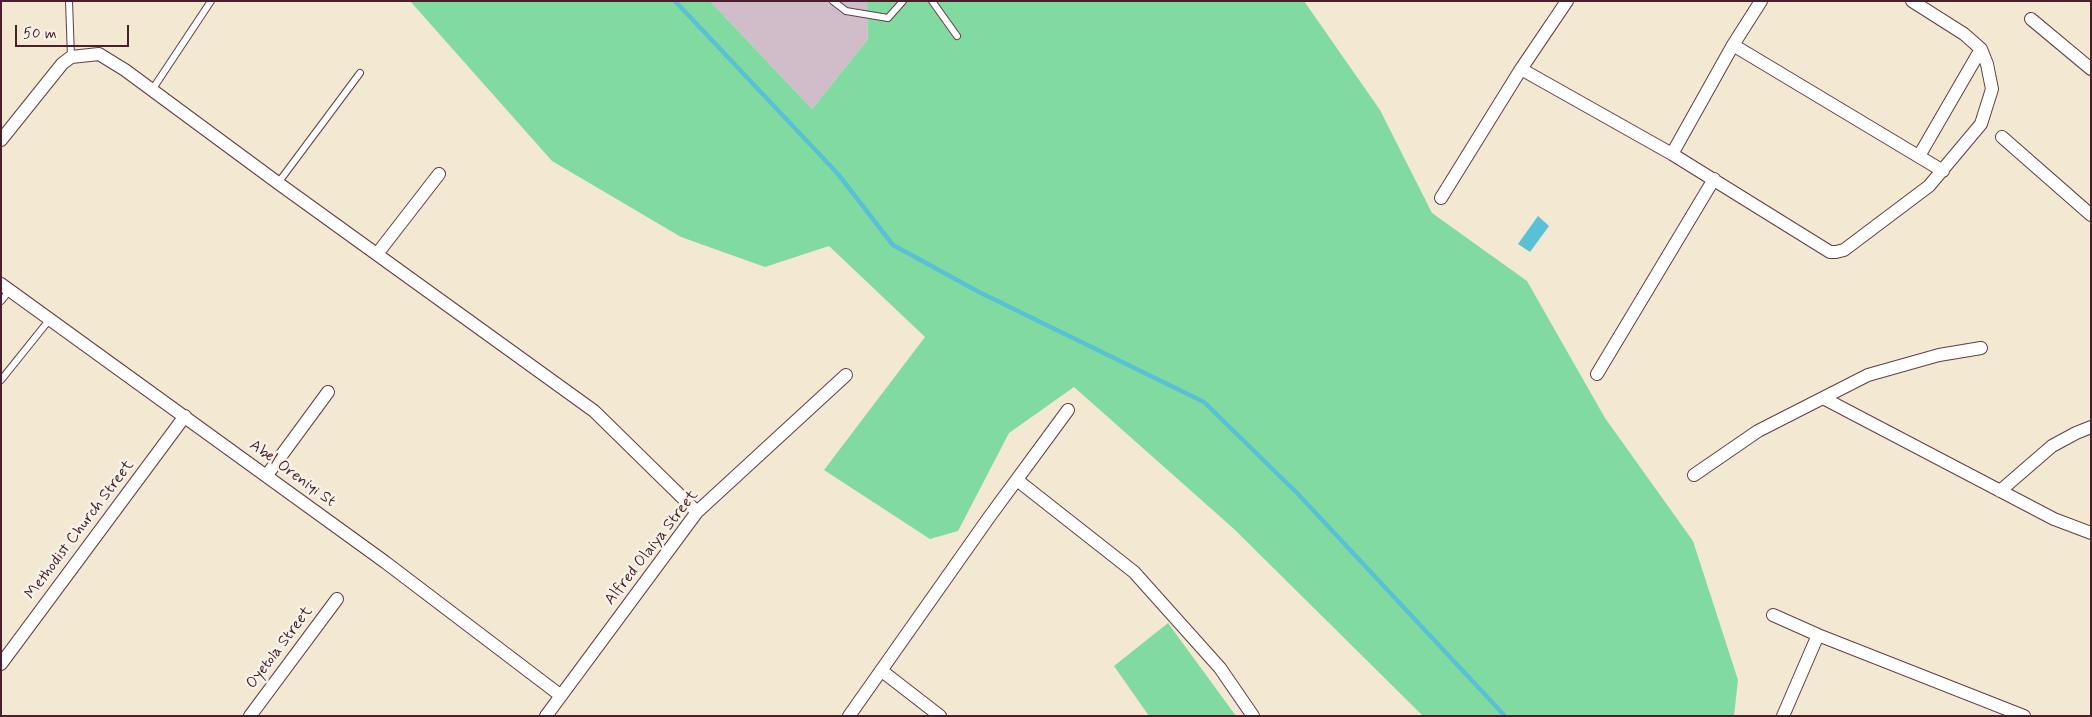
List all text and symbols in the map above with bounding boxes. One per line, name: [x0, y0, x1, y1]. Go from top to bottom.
scale bar: [18, 15, 131, 47]
text: 50 m: [23, 24, 57, 44]
street label: Abel Oreniyi St: [245, 436, 339, 512]
street label: Methodist Church Street: [21, 457, 139, 603]
street label: Alfred Olaiya Street: [601, 487, 703, 609]
street label: Oyetola Street: [243, 603, 317, 693]

